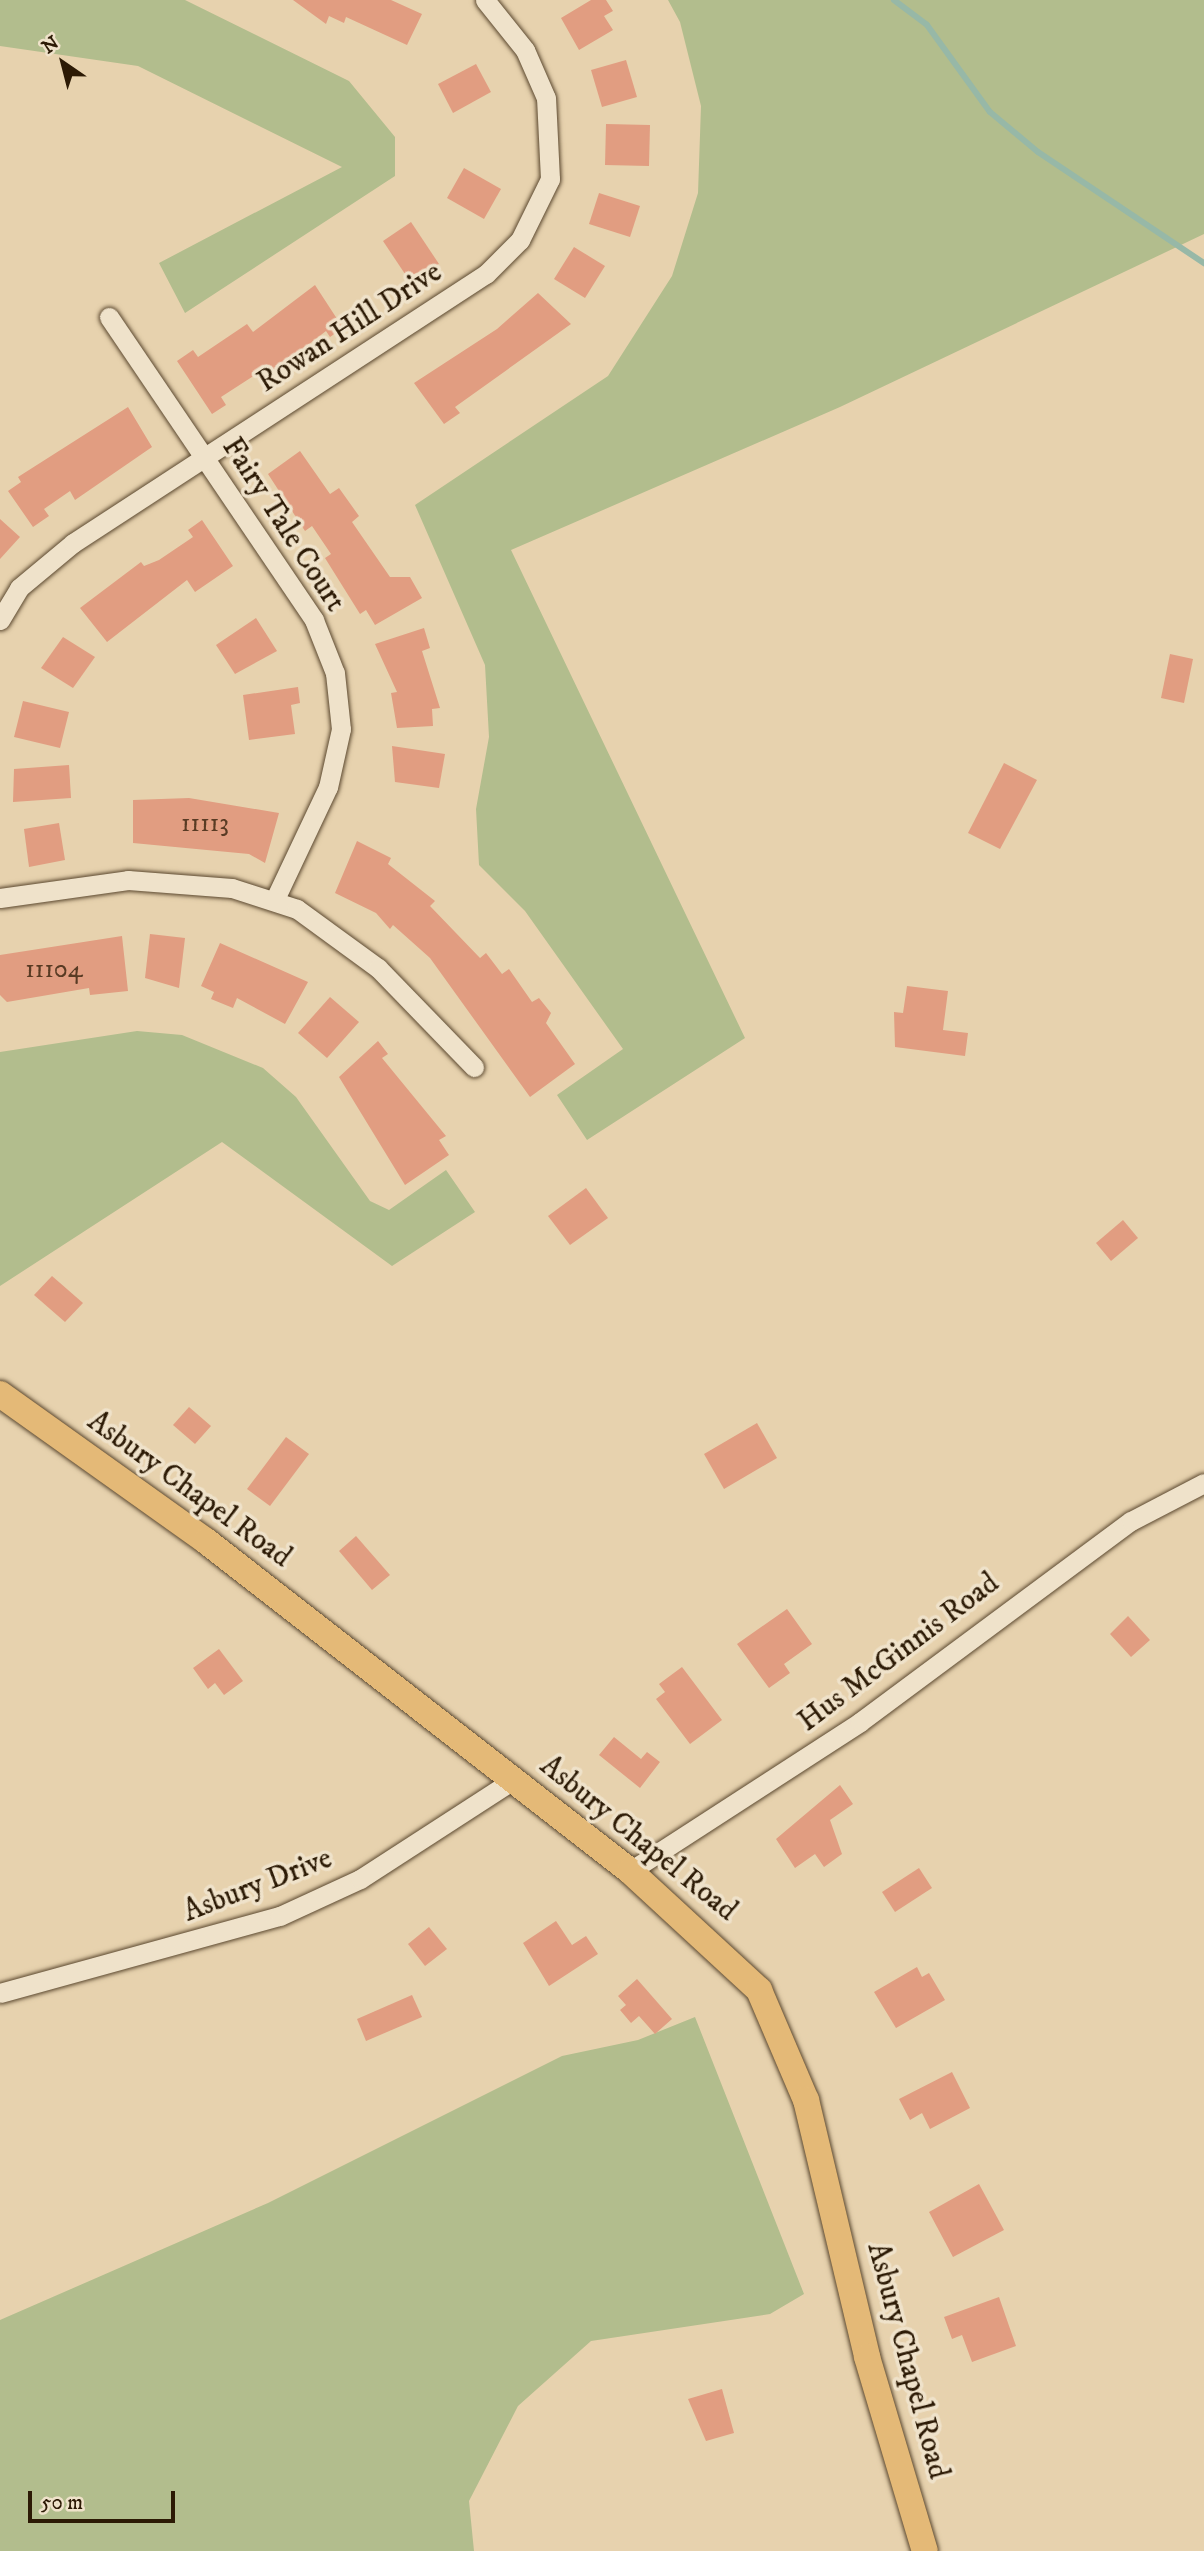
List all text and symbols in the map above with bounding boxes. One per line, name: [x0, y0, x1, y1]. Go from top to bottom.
north arrow: [28, 28, 98, 98]
text: N: [38, 31, 64, 59]
street label: Rowan Hill Drive: [251, 255, 449, 401]
street label: Fairy Tale Court: [213, 431, 353, 619]
house number: 11113: [181, 808, 229, 840]
house number: 11104: [25, 954, 83, 986]
street label: Asbury Chapel Road: [80, 1404, 298, 1576]
street label: Hus McGinnis Road: [792, 1566, 1006, 1740]
street label: Asbury Chapel Road: [532, 1749, 744, 1929]
street label: Asbury Drive: [179, 1841, 337, 1931]
street label: Asbury Chapel Road: [858, 2239, 956, 2483]
scale bar: [32, 2478, 178, 2522]
text: 50 m: [41, 2490, 83, 2516]

